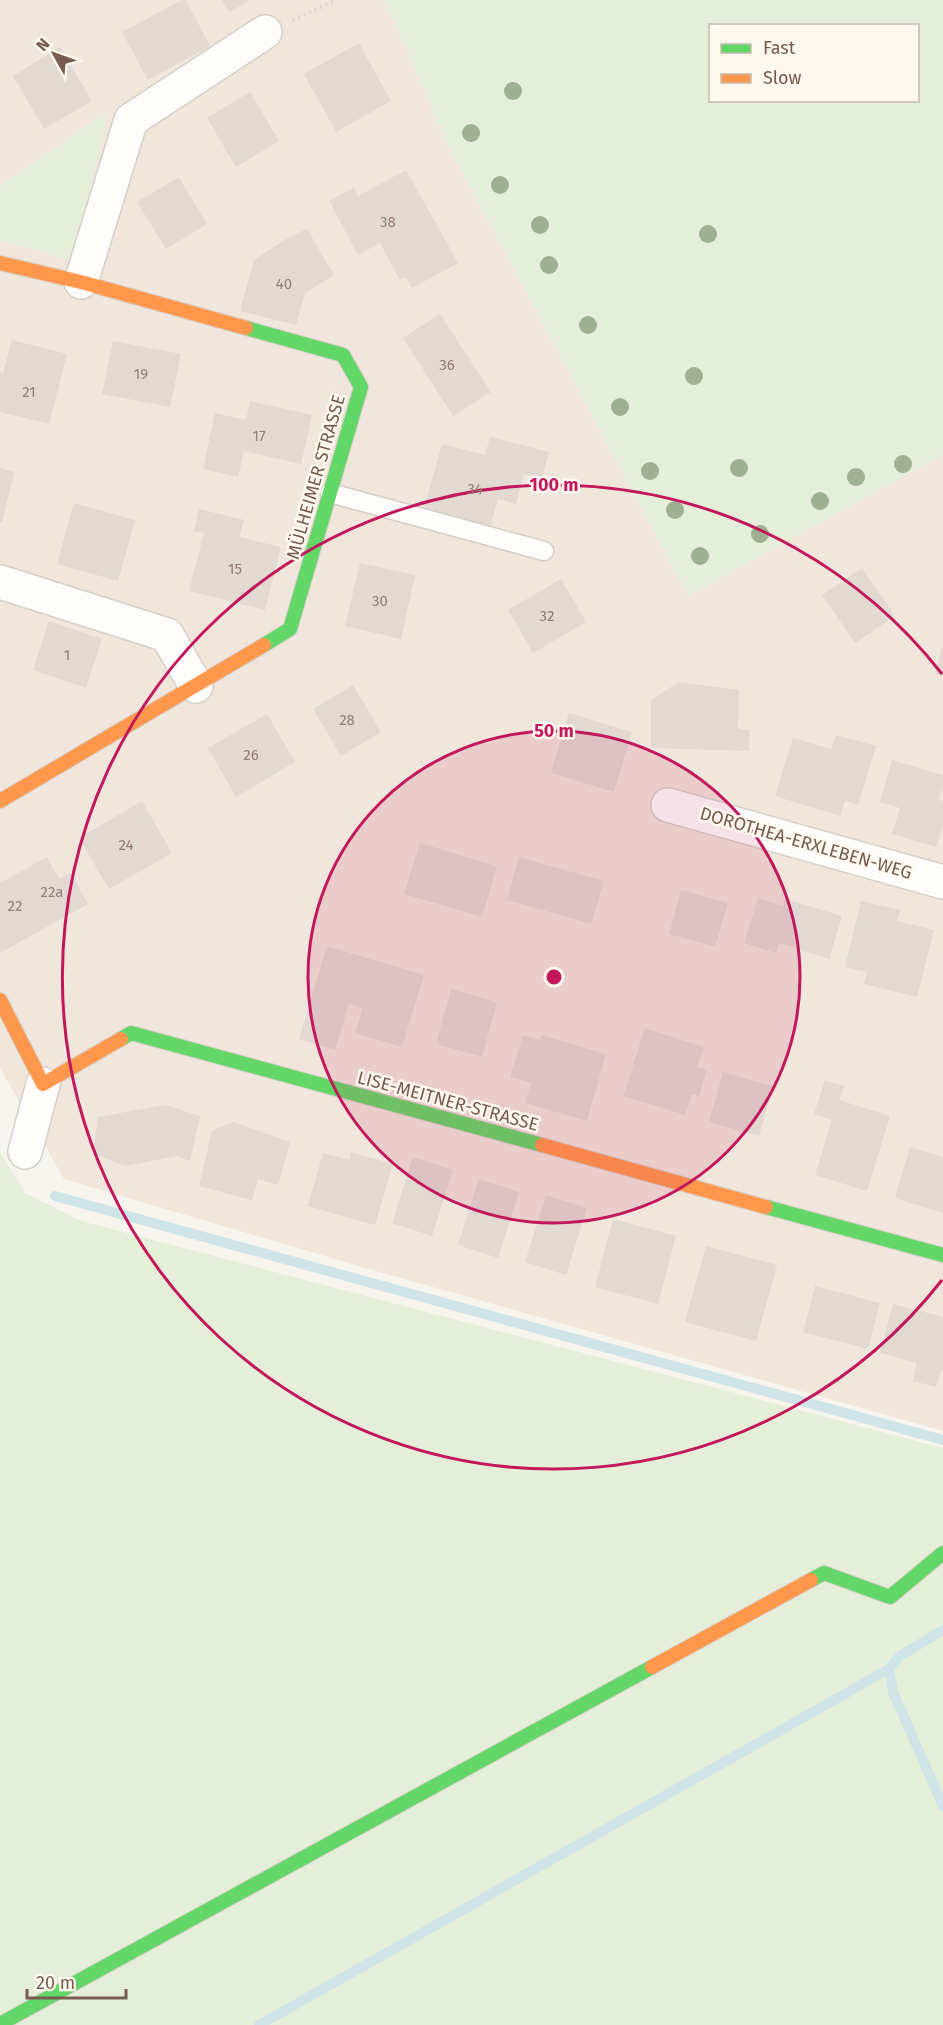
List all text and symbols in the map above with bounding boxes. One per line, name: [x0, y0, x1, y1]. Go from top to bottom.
north arrow: [24, 24, 84, 84]
legend: [709, 24, 919, 102]
text: N: [32, 35, 54, 55]
text: Fast: [763, 37, 796, 59]
text: Slow: [763, 67, 802, 89]
house number: 38: [380, 213, 396, 231]
house number: 40: [276, 275, 292, 293]
house number: 36: [439, 356, 455, 374]
house number: 19: [134, 365, 148, 383]
house number: 21: [22, 383, 36, 401]
street label: MÜLHEIMER STRASSE: [282, 392, 350, 562]
house number: 17: [252, 427, 266, 445]
text: 100 m: [530, 474, 578, 496]
house number: 34: [467, 480, 483, 498]
house number: 15: [228, 560, 242, 578]
house number: 30: [372, 592, 388, 610]
house number: 32: [540, 607, 554, 625]
house number: 1: [64, 646, 70, 664]
house number: 28: [339, 711, 355, 729]
text: 50 m: [534, 720, 574, 742]
house number: 26: [243, 746, 259, 764]
street label: DOROTHEA-ERXLEBEN-WEG: [697, 802, 915, 884]
house number: 24: [118, 836, 134, 854]
house number: 22a: [41, 883, 63, 901]
house number: 22: [8, 897, 22, 915]
centre of rings: [544, 967, 564, 987]
street label: LISE-MEITNER-STRASSE: [355, 1066, 541, 1136]
scale bar: [27, 1962, 126, 2000]
text: 20 m: [36, 1972, 75, 1994]

